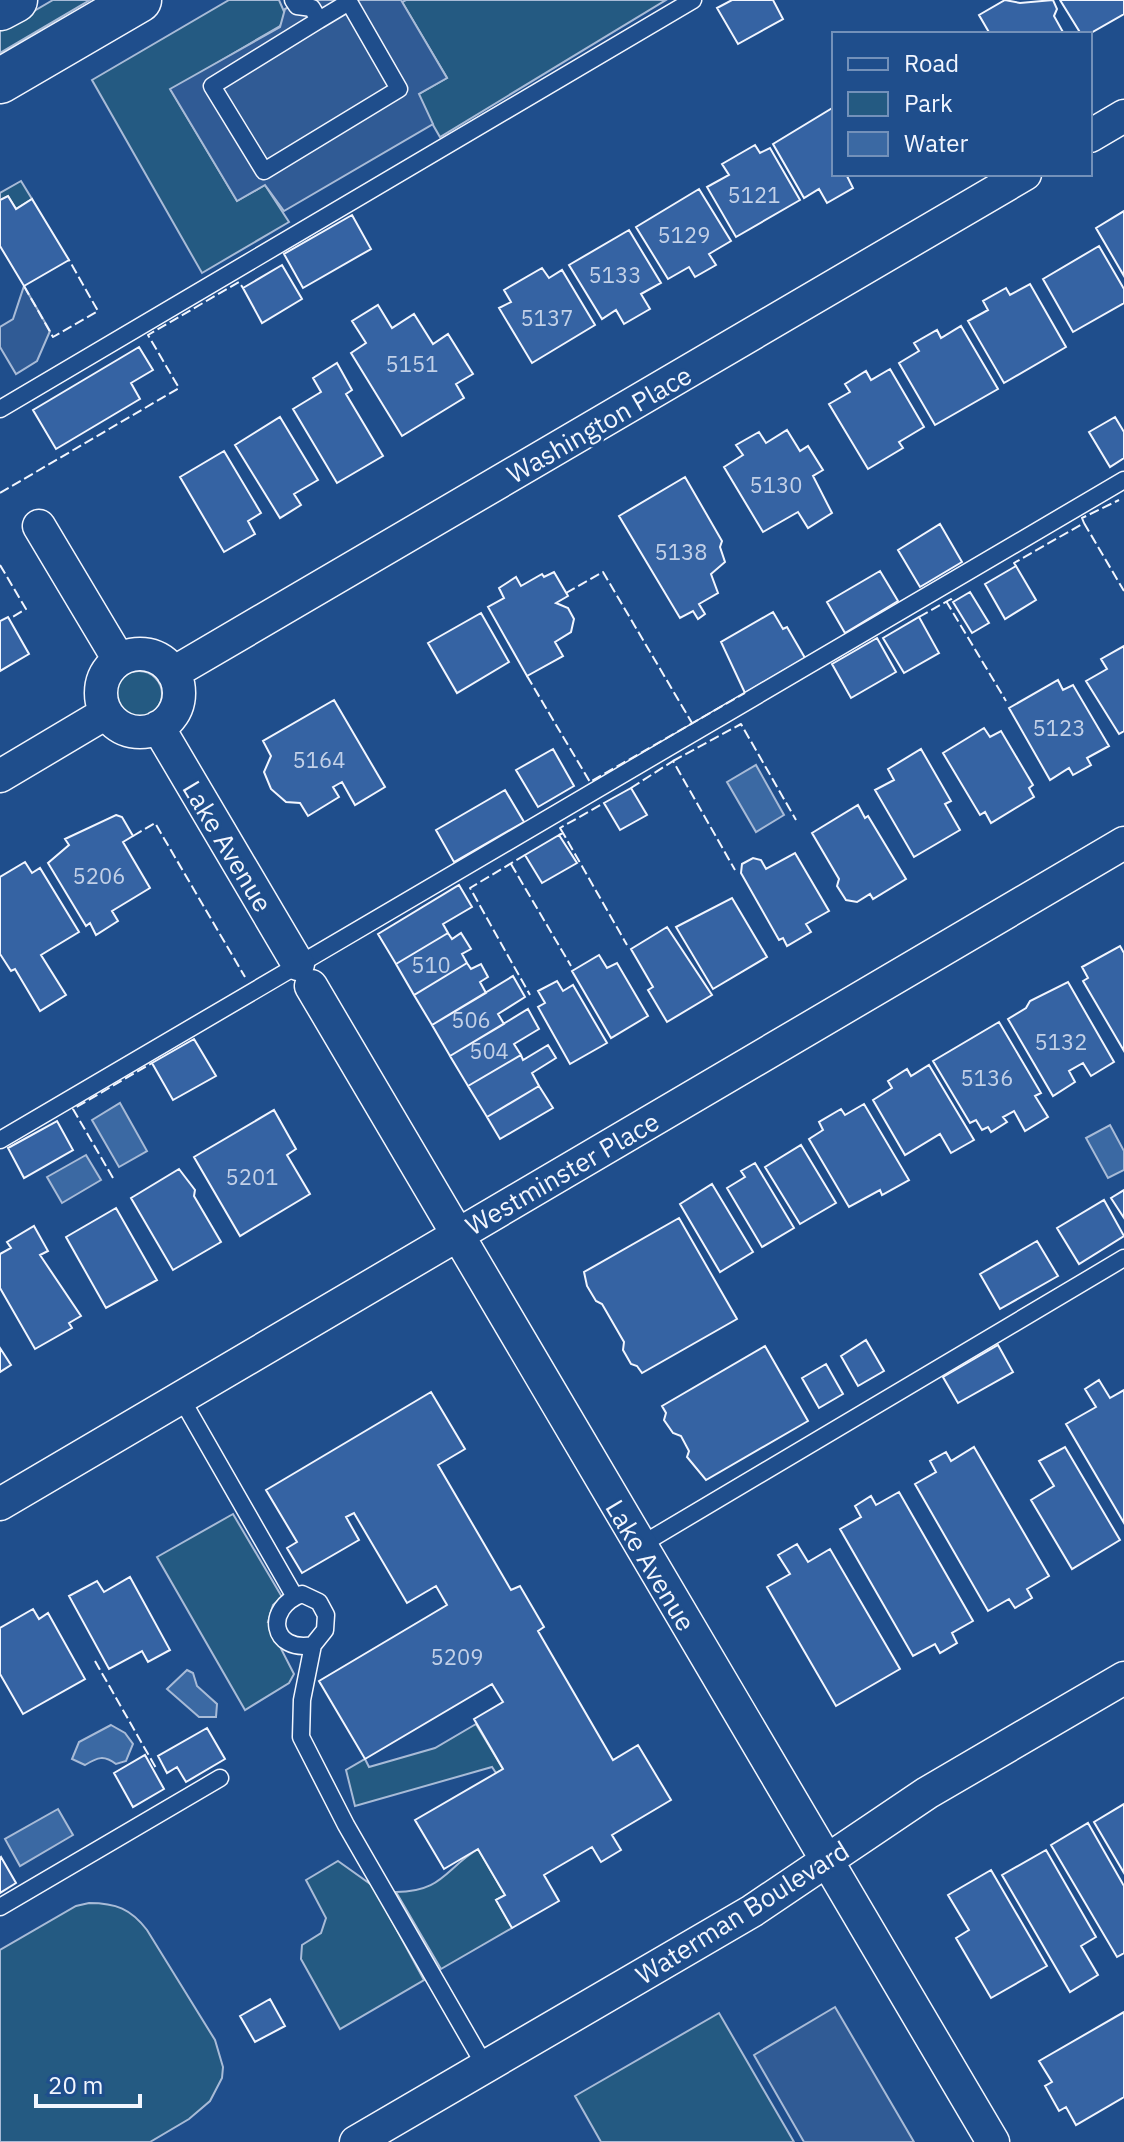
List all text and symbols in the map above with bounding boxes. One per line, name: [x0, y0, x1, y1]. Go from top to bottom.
legend: [832, 32, 1092, 176]
text: Road: [904, 47, 959, 79]
text: Park: [904, 87, 953, 119]
text: Water: [904, 127, 968, 159]
house number: 5121: [728, 180, 780, 209]
house number: 5129: [658, 220, 710, 249]
house number: 5133: [589, 260, 641, 289]
house number: 5137: [521, 303, 573, 332]
house number: 5151: [386, 349, 438, 378]
street label: Washington Place: [501, 357, 697, 491]
house number: 5130: [750, 470, 802, 499]
house number: 5138: [655, 537, 707, 566]
house number: 5123: [1033, 713, 1085, 742]
house number: 5164: [293, 745, 345, 774]
street label: Lake Avenue: [175, 774, 281, 918]
house number: 5206: [73, 861, 125, 890]
house number: 510: [411, 950, 451, 979]
house number: 506: [451, 1005, 491, 1034]
house number: 5132: [1035, 1027, 1087, 1056]
house number: 504: [469, 1036, 509, 1065]
house number: 5136: [961, 1063, 1013, 1092]
street label: Westminster Place: [459, 1104, 665, 1242]
house number: 5201: [226, 1162, 278, 1191]
street label: Lake Avenue: [598, 1493, 704, 1637]
house number: 5209: [431, 1642, 483, 1671]
street label: Waterman Boulevard: [629, 1833, 855, 1991]
scale bar: [36, 2058, 140, 2108]
text: 20 m: [48, 2069, 103, 2101]

